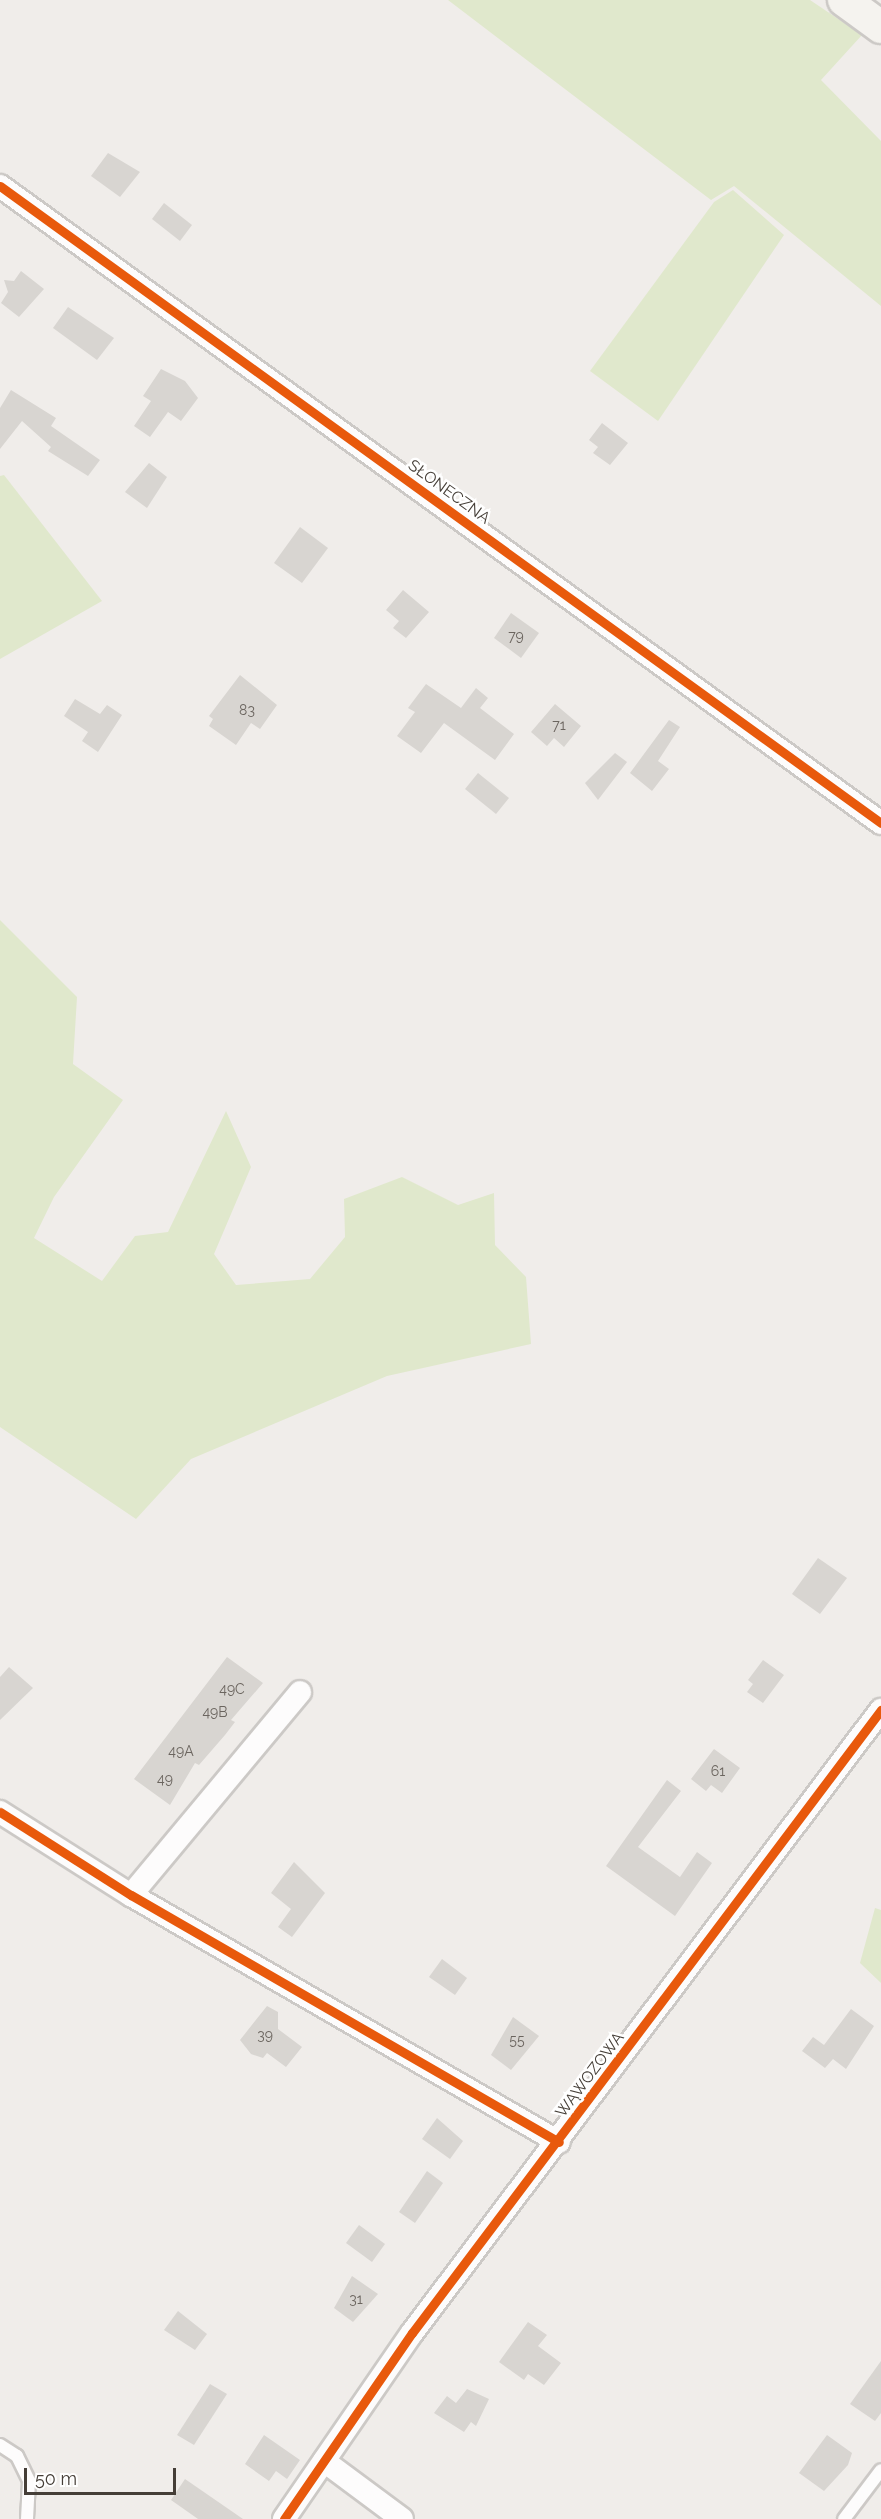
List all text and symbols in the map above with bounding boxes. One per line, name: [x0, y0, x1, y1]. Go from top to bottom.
street label: SŁONECZNA: [404, 456, 494, 528]
house number: 79: [508, 628, 524, 644]
house number: 83: [239, 702, 255, 718]
house number: 71: [552, 717, 566, 733]
house number: 49C: [219, 1681, 245, 1697]
house number: 49B: [202, 1704, 228, 1720]
house number: 49A: [168, 1743, 194, 1759]
house number: 61: [711, 1763, 725, 1779]
house number: 49: [157, 1771, 173, 1787]
house number: 39: [257, 2027, 273, 2043]
street label: WĄWOZOWA: [552, 2029, 628, 2121]
house number: 55: [509, 2032, 525, 2048]
house number: 31: [349, 2291, 363, 2307]
scale bar: [27, 2456, 178, 2494]
text: 50 m: [35, 2468, 77, 2489]

